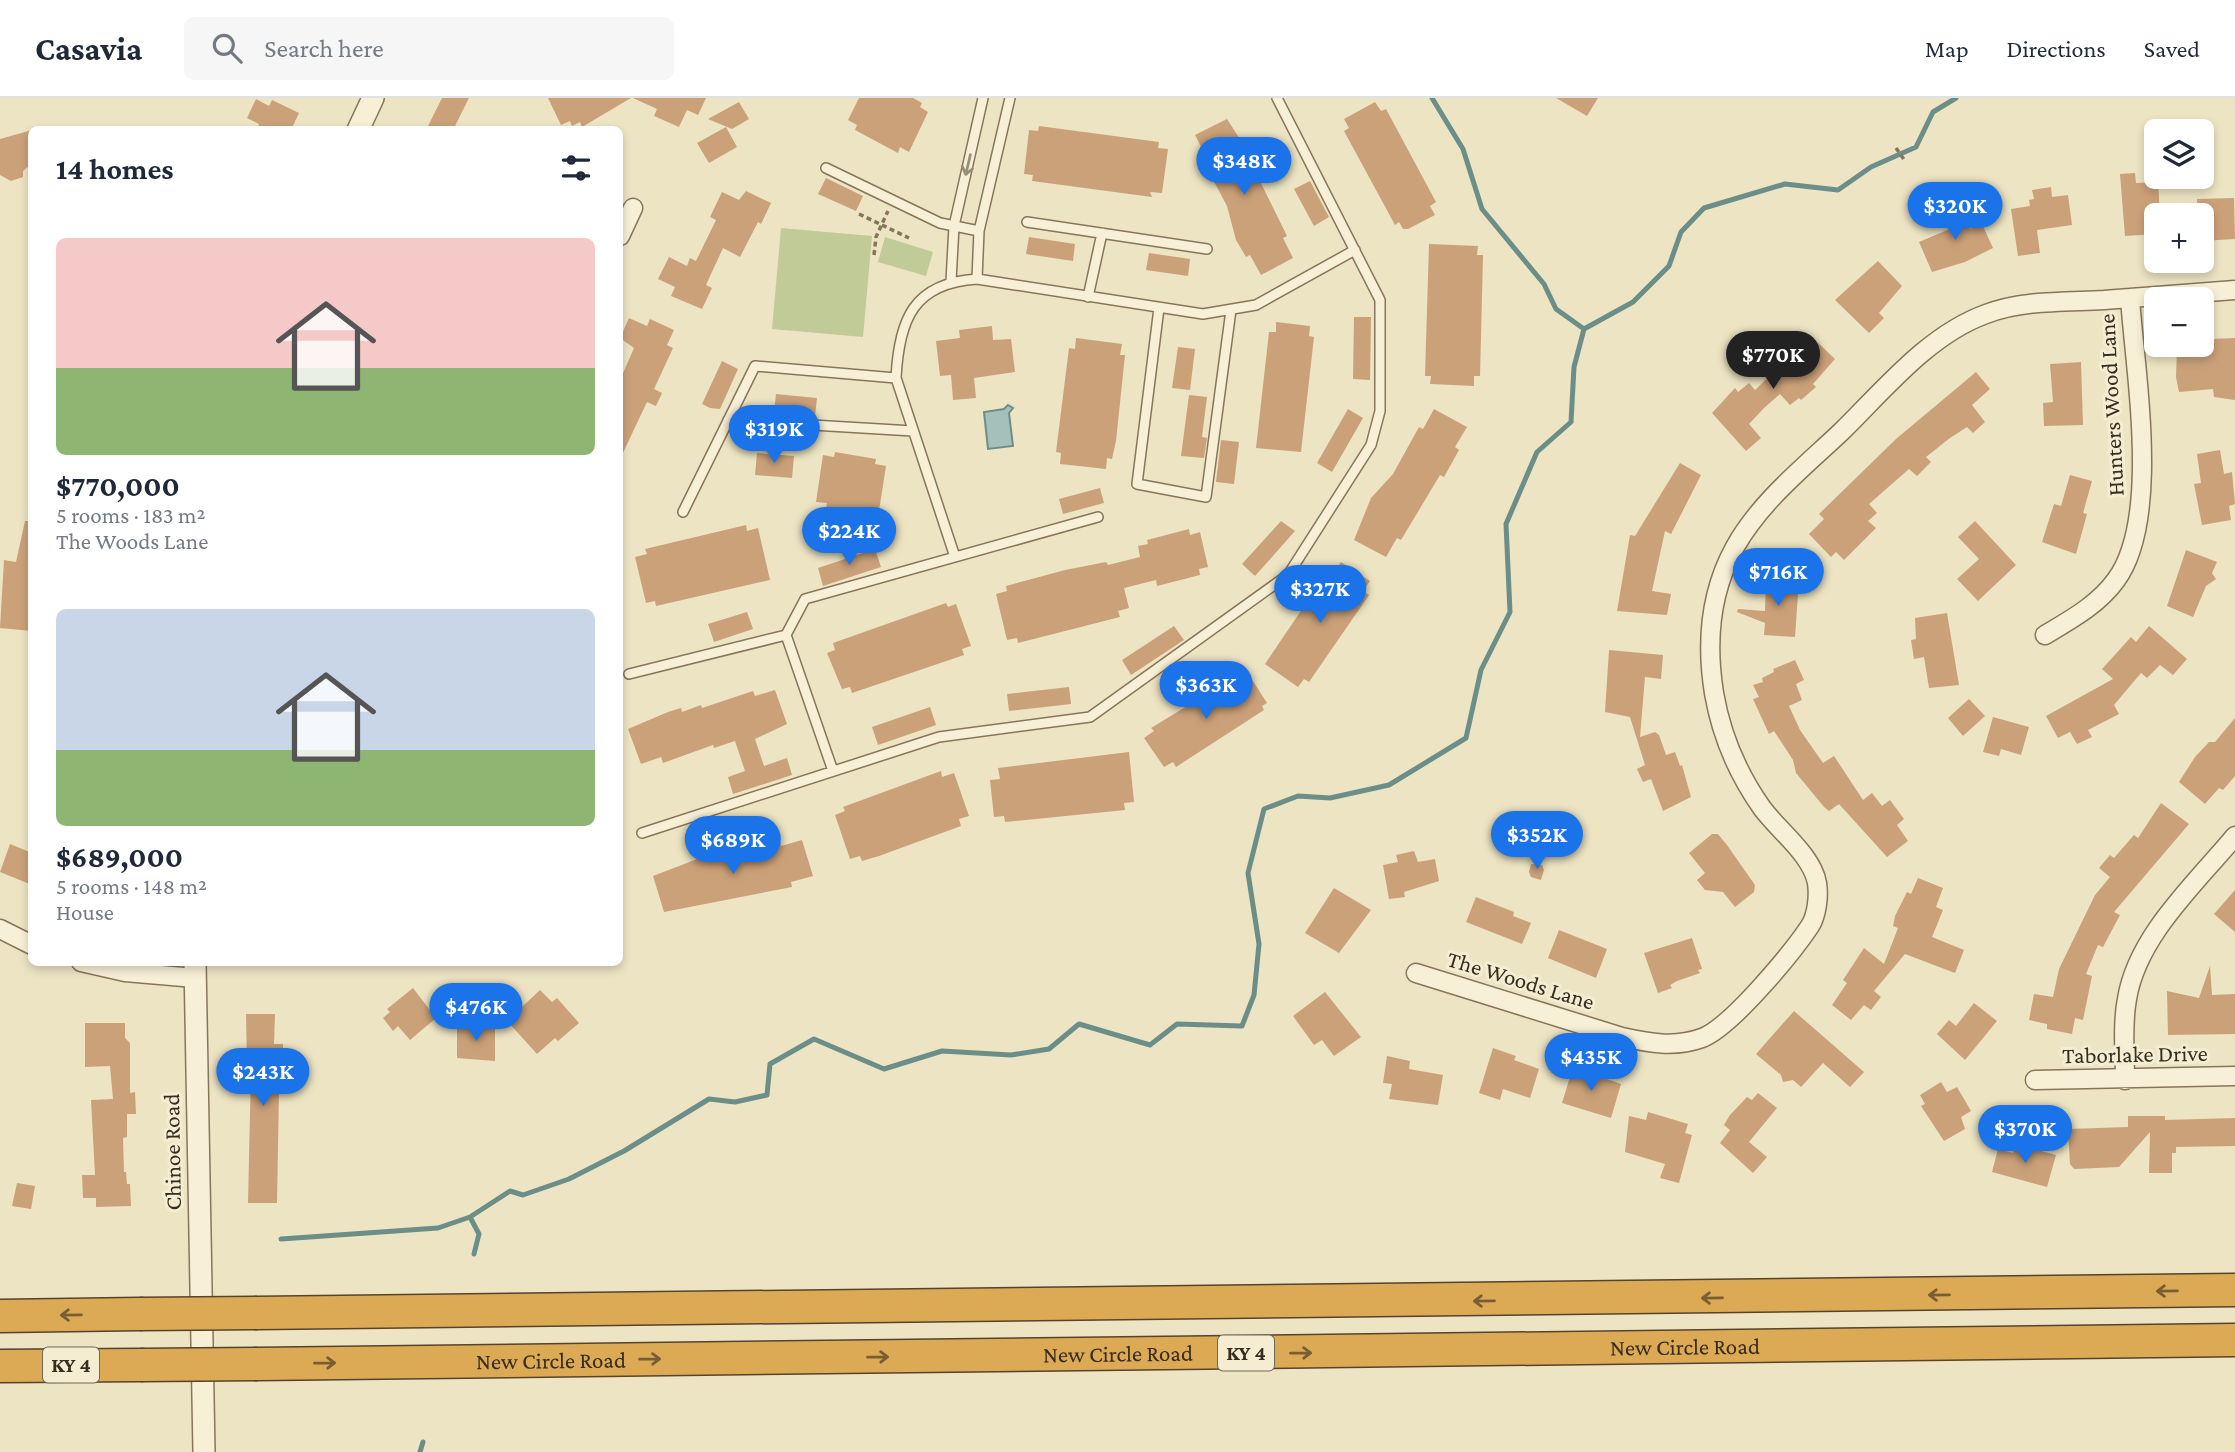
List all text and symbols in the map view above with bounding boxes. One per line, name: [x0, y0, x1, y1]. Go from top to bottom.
search box: [184, 17, 674, 80]
icon: search: [208, 29, 246, 67]
text: Casavia: [35, 30, 142, 67]
text: Search here: [264, 34, 384, 63]
text: Map: [1925, 35, 1969, 62]
text: Directions: [2007, 35, 2106, 62]
text: Saved: [2144, 35, 2200, 62]
map controls: [2144, 119, 2214, 357]
button: layers: [2144, 119, 2214, 189]
pin: $348K: [1195, 138, 1293, 197]
text: $348K: [1212, 147, 1276, 173]
icon: filters: [557, 149, 595, 187]
text: 14 homes: [56, 152, 174, 185]
one-way arrow: [960, 153, 974, 176]
pin: $320K: [1906, 183, 2004, 242]
text: $320K: [1924, 192, 1986, 218]
button: +: [2144, 203, 2214, 273]
icon: home: [263, 283, 389, 409]
button: −: [2144, 287, 2214, 357]
street label: Hunters Wood Lane: [2093, 313, 2129, 497]
pin: $770K: [1724, 331, 1822, 391]
text: $770K: [1742, 341, 1804, 367]
pin: $319K: [725, 406, 823, 465]
text: $319K: [745, 415, 803, 441]
text: $770,000: [56, 469, 180, 502]
text: 5 rooms · 183 m²: [56, 502, 206, 528]
pin: $224K: [800, 508, 898, 567]
text: $224K: [818, 517, 880, 543]
text: The Woods Lane: [56, 528, 208, 554]
pin: $716K: [1729, 548, 1827, 608]
text: $716K: [1749, 558, 1807, 584]
pin: $327K: [1271, 566, 1369, 625]
text: $327K: [1290, 575, 1350, 601]
icon: home: [263, 654, 389, 780]
pin: $363K: [1157, 662, 1255, 721]
text: $363K: [1176, 671, 1236, 697]
pin: $352K: [1488, 812, 1586, 871]
pin: $689K: [684, 816, 782, 876]
text: $352K: [1507, 821, 1567, 847]
text: $689K: [701, 826, 765, 852]
text: $689,000: [56, 840, 183, 873]
text: 5 rooms · 148 m²: [56, 873, 207, 899]
text: House: [56, 899, 114, 925]
street label: The Woods Lane: [1444, 945, 1598, 1015]
pin: $476K: [427, 984, 525, 1043]
text: $476K: [445, 993, 507, 1019]
pin: $435K: [1542, 1034, 1640, 1093]
street label: Taborlake Drive: [2062, 1040, 2208, 1068]
text: $435K: [1561, 1043, 1621, 1069]
pin: $243K: [214, 1048, 312, 1108]
text: $243K: [232, 1058, 294, 1084]
street label: Chinoe Road: [158, 1093, 186, 1211]
pin: $370K: [1976, 1105, 2074, 1165]
text: $370K: [1994, 1115, 2056, 1141]
one-way arrow: [2156, 1285, 2179, 1298]
one-way arrow: [1928, 1288, 1951, 1302]
one-way arrow: [1701, 1291, 1724, 1305]
one-way arrow: [1473, 1294, 1496, 1308]
one-way arrow: [60, 1308, 83, 1322]
street label: New Circle Road: [1610, 1333, 1760, 1361]
road number: KY 4: [1218, 1336, 1274, 1370]
street label: New Circle Road: [1043, 1340, 1193, 1367]
one-way arrow: [1290, 1346, 1313, 1359]
street label: New Circle Road: [476, 1347, 626, 1374]
road number: KY 4: [43, 1348, 99, 1382]
one-way arrow: [866, 1350, 889, 1364]
one-way arrow: [639, 1353, 662, 1366]
one-way arrow: [313, 1356, 336, 1370]

